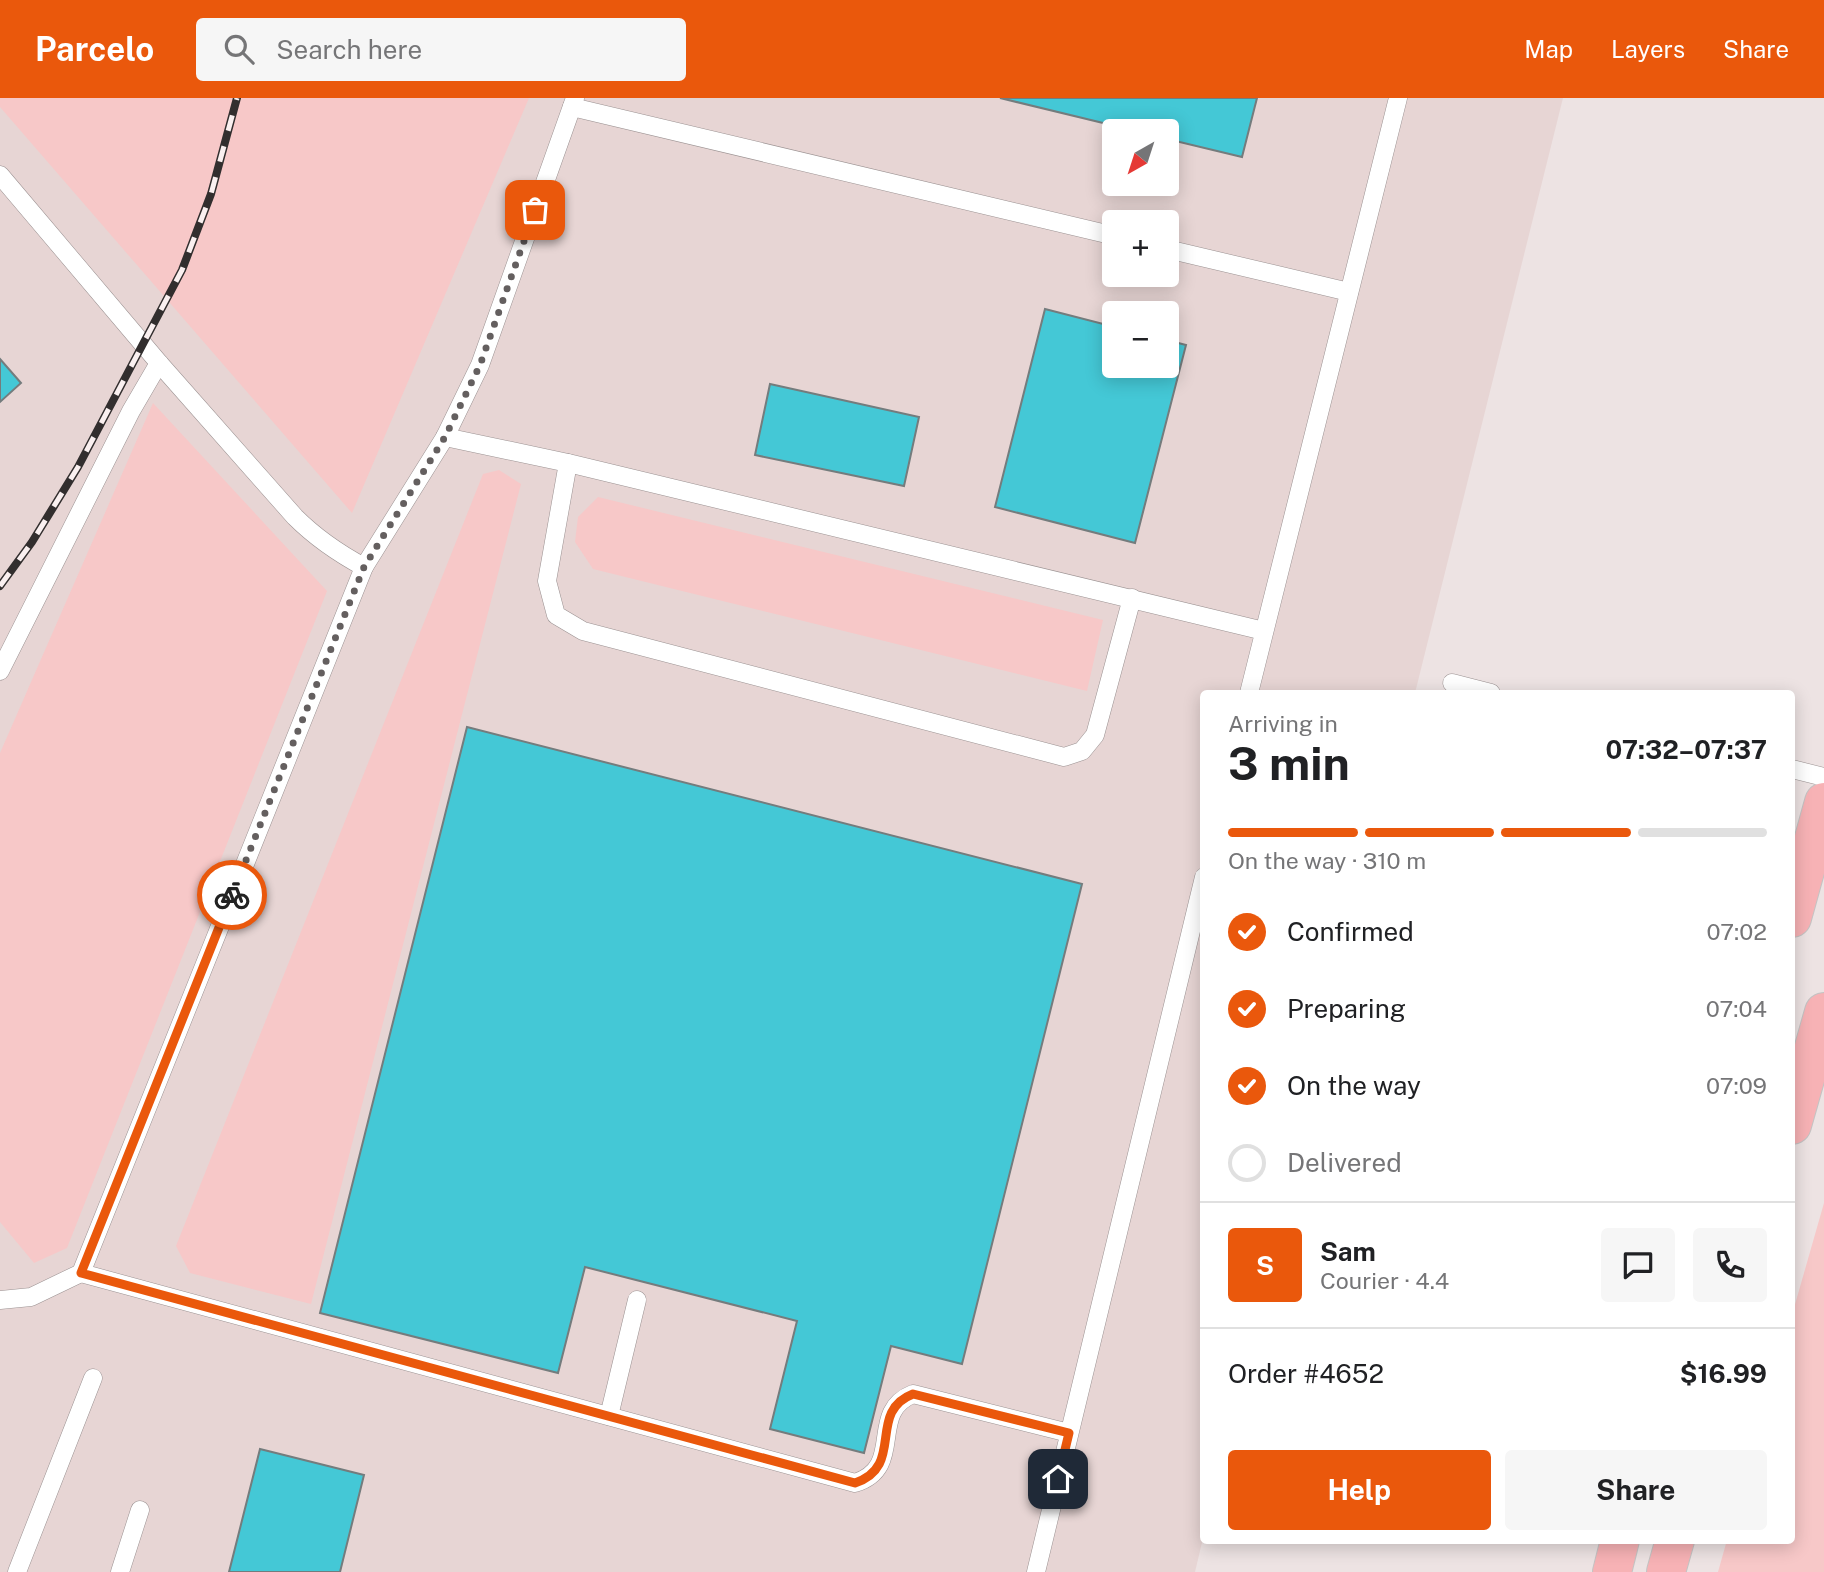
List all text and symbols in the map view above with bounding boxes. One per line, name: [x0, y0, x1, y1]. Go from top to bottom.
search box: [196, 18, 686, 81]
text: Parcelo: [35, 30, 154, 68]
icon: search: [220, 30, 258, 68]
text: Search here: [276, 34, 422, 65]
text: Map: [1524, 35, 1573, 63]
text: Layers: [1611, 35, 1685, 63]
text: Share: [1723, 35, 1789, 63]
north arrow: [1102, 119, 1180, 196]
map controls: [1102, 119, 1179, 378]
pin: [505, 180, 565, 240]
icon: bag: [516, 191, 554, 229]
button: +: [1102, 210, 1179, 287]
button: −: [1102, 301, 1179, 378]
text: Arriving in: [1228, 710, 1338, 737]
text: 07:32–07:37: [1605, 734, 1767, 765]
text: 3 min: [1228, 736, 1350, 790]
text: On the way · 310 m: [1228, 847, 1426, 874]
courier: [197, 860, 267, 930]
icon: bike: [213, 876, 251, 914]
icon: check: [1228, 913, 1266, 951]
text: Confirmed: [1287, 916, 1414, 947]
text: 07:02: [1707, 918, 1767, 945]
icon: check: [1228, 990, 1266, 1028]
text: Preparing: [1287, 993, 1406, 1024]
text: 07:04: [1706, 995, 1767, 1022]
icon: check: [1228, 1067, 1266, 1105]
text: On the way: [1287, 1070, 1421, 1101]
text: 07:09: [1706, 1072, 1767, 1099]
text: Delivered: [1287, 1147, 1402, 1178]
button: chat: [1601, 1228, 1675, 1302]
button: phone: [1693, 1228, 1767, 1302]
text: Sam: [1320, 1236, 1376, 1267]
text: S: [1256, 1250, 1274, 1281]
text: Courier · 4.4: [1320, 1267, 1449, 1294]
text: Order #4652: [1228, 1358, 1384, 1389]
text: $16.99: [1680, 1358, 1767, 1389]
pin: [1028, 1449, 1088, 1509]
button: Help: [1228, 1450, 1491, 1530]
button: Share: [1505, 1450, 1767, 1530]
icon: home: [1039, 1460, 1077, 1498]

